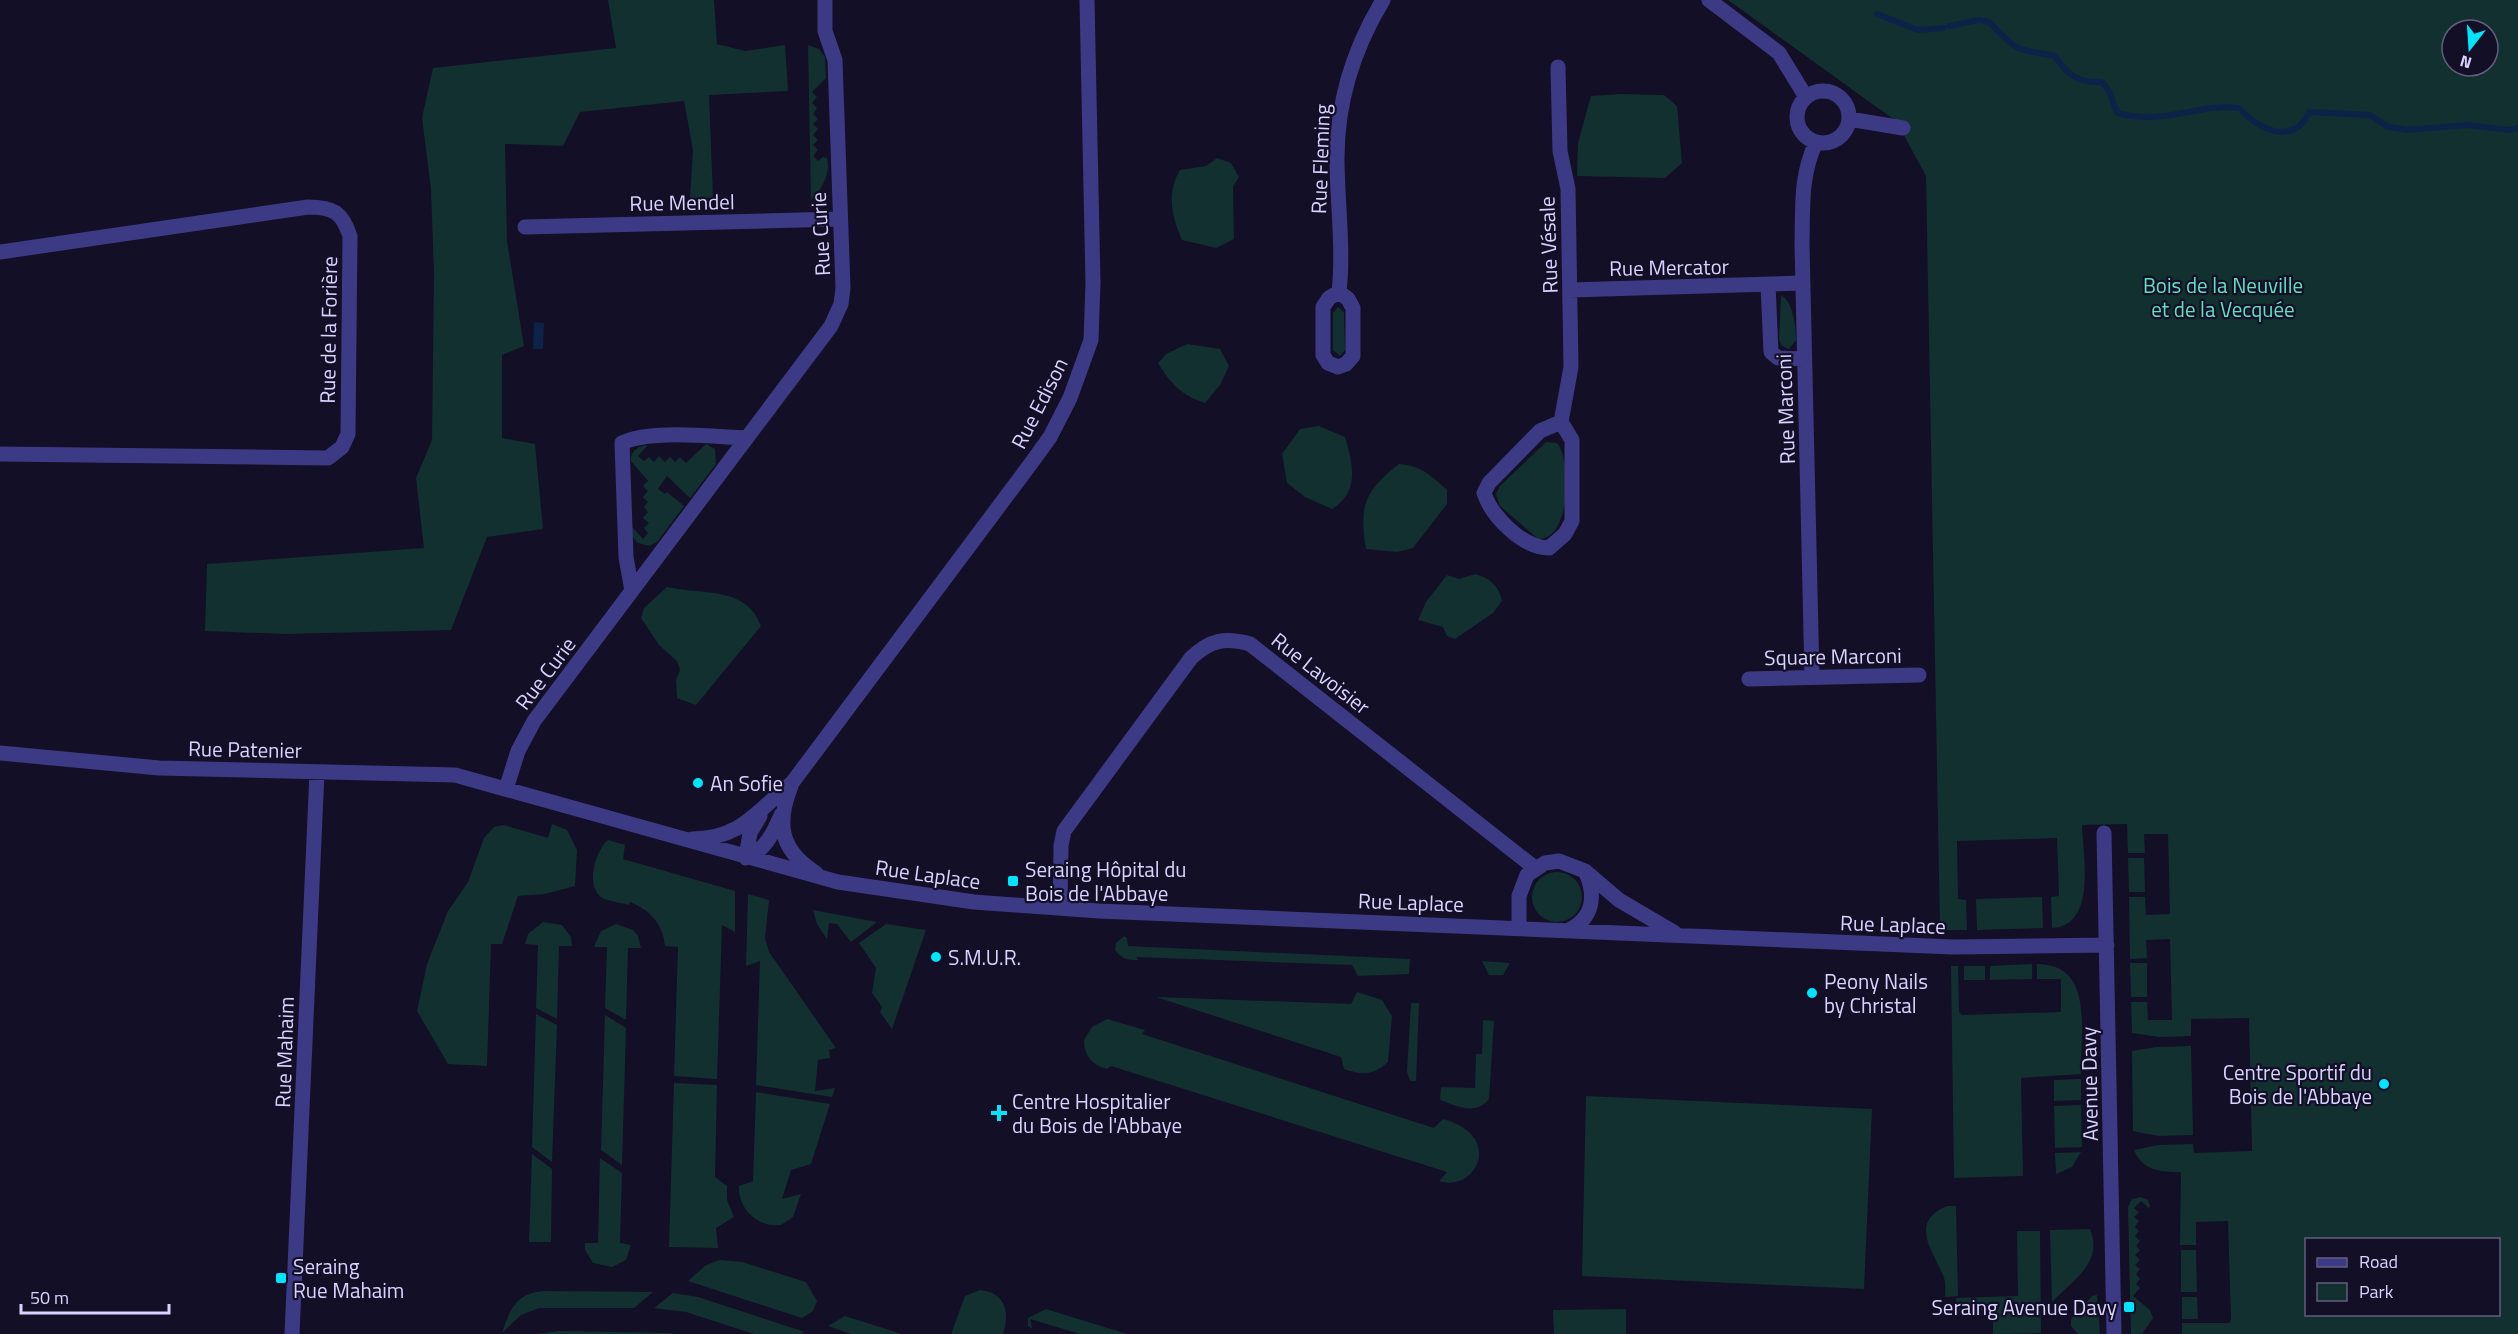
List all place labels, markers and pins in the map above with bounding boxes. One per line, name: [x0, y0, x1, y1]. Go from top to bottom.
place label: An Sofie: [710, 767, 783, 799]
marker: An Sofie: [691, 776, 705, 790]
place label: Seraing Hôpital du Bois de l'Abbaye: [1025, 853, 1187, 909]
marker: Seraing Hôpital du Bois de l'Abbaye: [1006, 874, 1020, 888]
place label: S.M.U.R.: [948, 941, 1021, 973]
marker: S.M.U.R.: [929, 950, 943, 964]
place label: Peony Nails by Christal: [1824, 965, 1928, 1021]
marker: Peony Nails by Christal: [1805, 986, 1819, 1000]
place label: Centre Sportif du Bois de l'Abbaye: [2223, 1056, 2372, 1112]
marker: Centre Sportif du Bois de l'Abbaye: [2377, 1077, 2391, 1091]
place label: Centre Hospitalier du Bois de l'Abbaye: [1012, 1085, 1182, 1141]
marker: Centre Hospitalier du Bois de l'Abbaye: [990, 1104, 1008, 1122]
place label: Seraing Rue Mahaim: [293, 1250, 404, 1306]
marker: Seraing Rue Mahaim: [274, 1271, 288, 1285]
place label: Seraing Avenue Davy: [1931, 1291, 2117, 1323]
marker: Seraing Avenue Davy: [2122, 1300, 2136, 1314]

